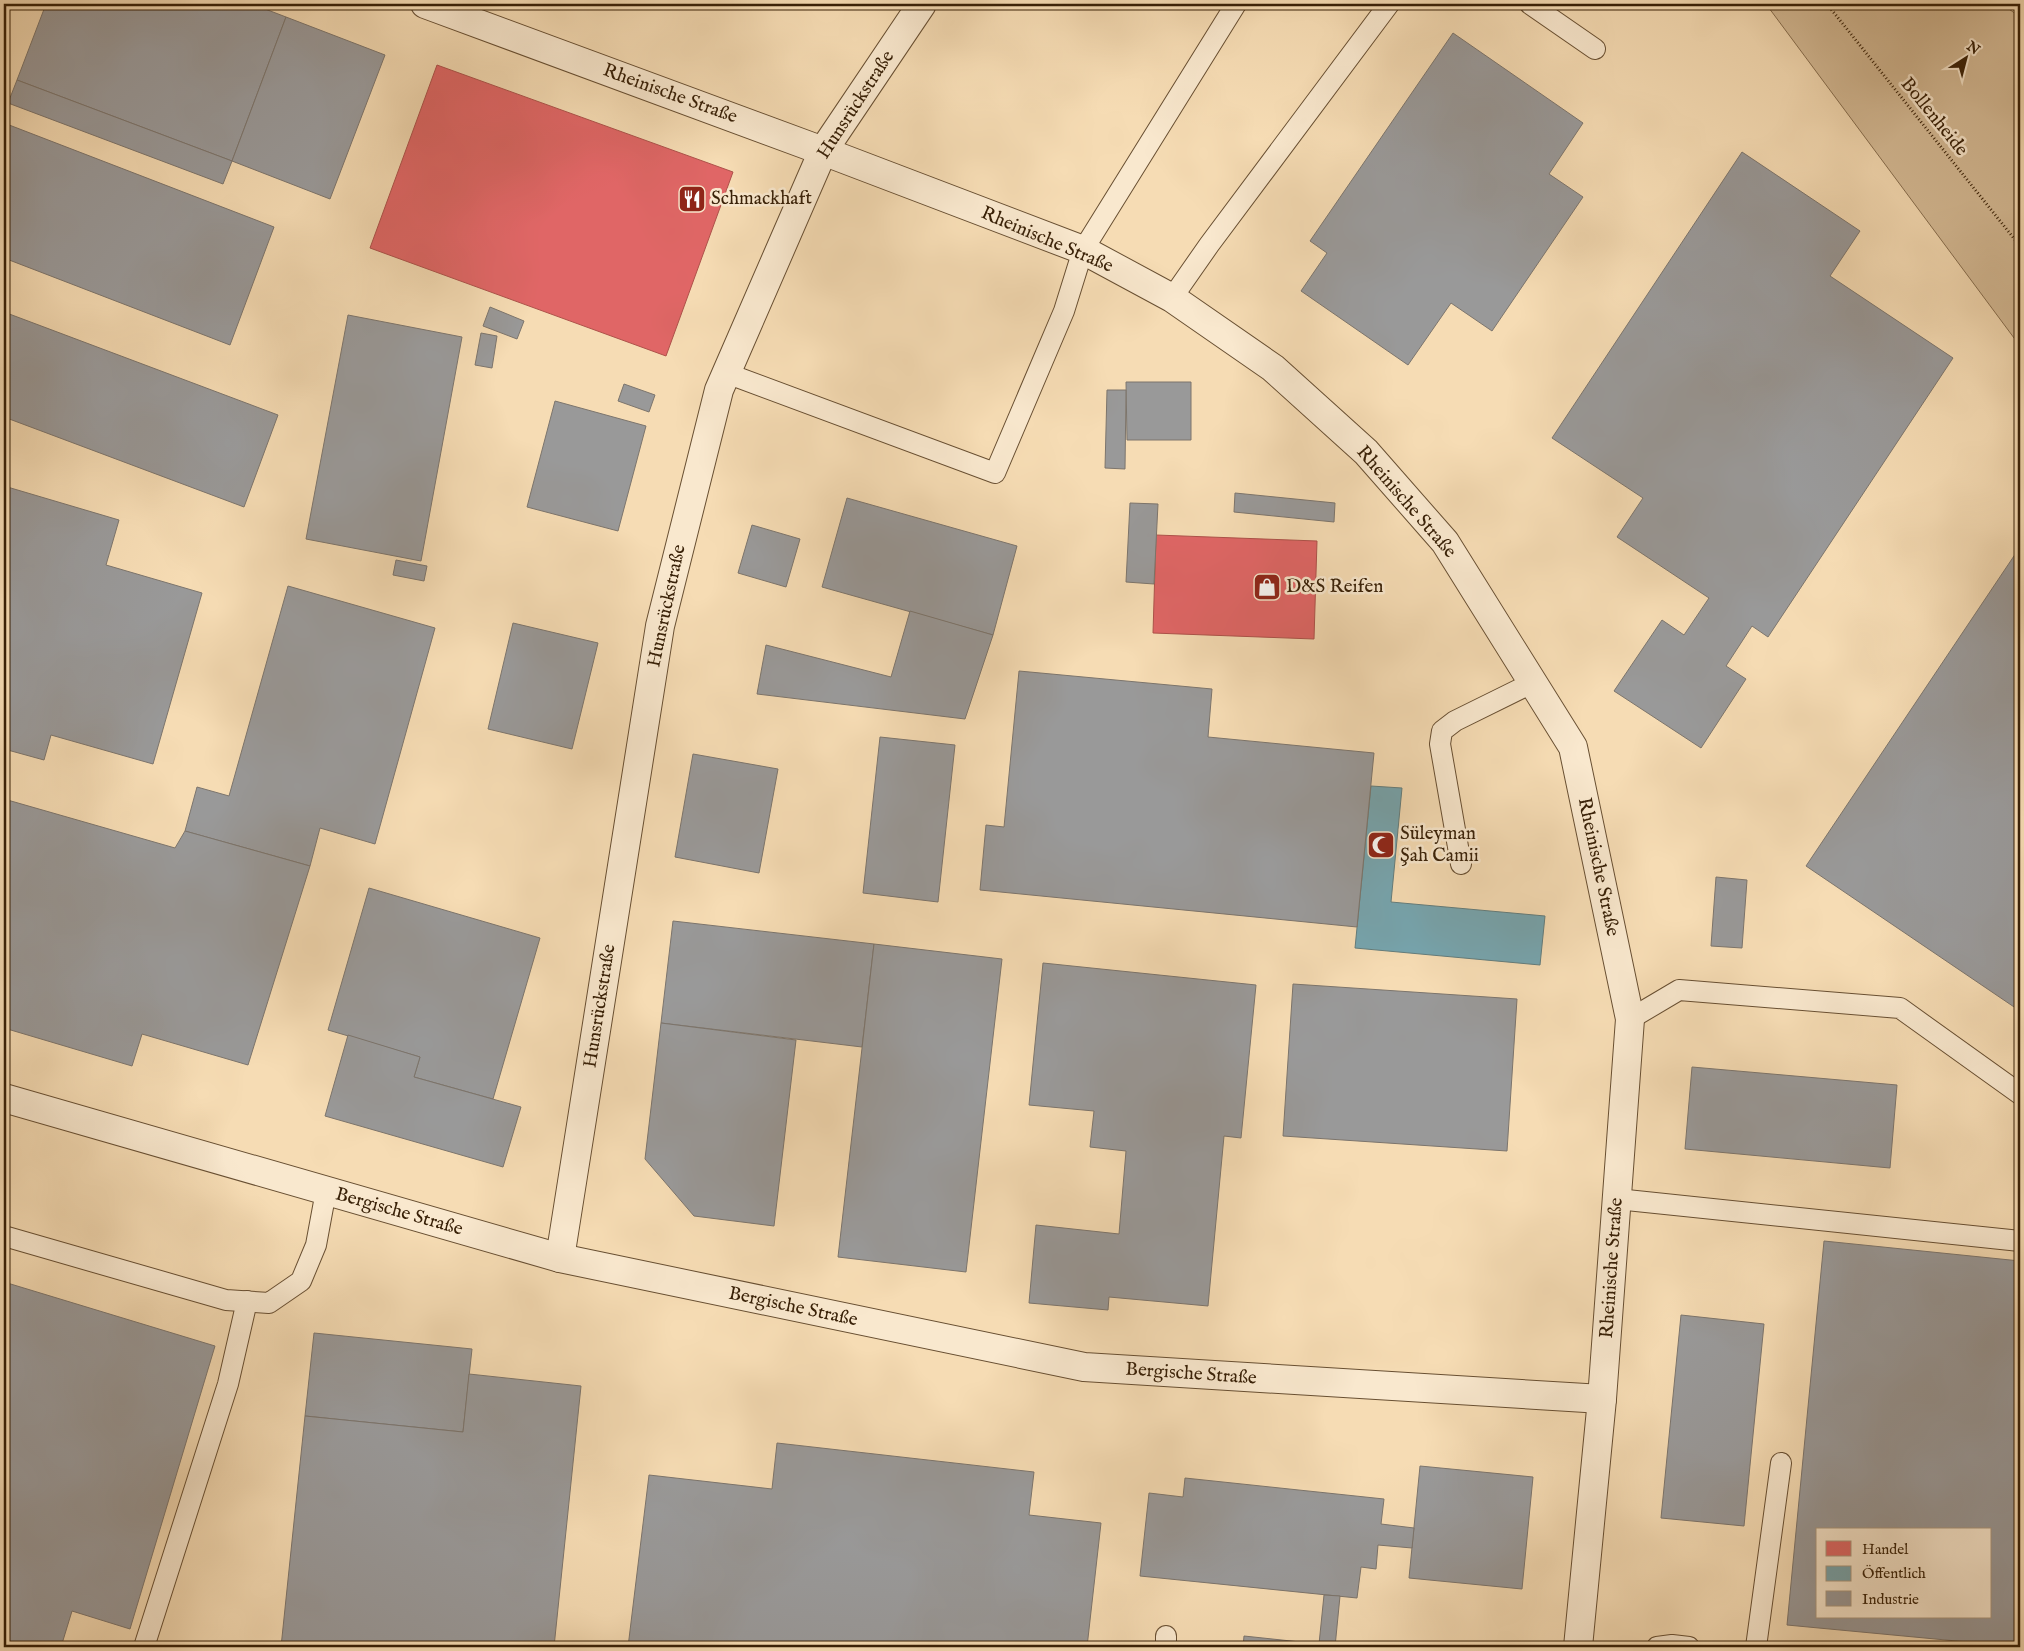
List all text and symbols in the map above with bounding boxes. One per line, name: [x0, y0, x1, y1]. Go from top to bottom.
north arrow: [1942, 32, 1992, 82]
text: N: [1962, 37, 1983, 59]
street label: Hunsrückstraße: [812, 46, 900, 164]
street label: Rheinische Straße: [600, 59, 741, 130]
street label: Bollenheide: [1895, 73, 1973, 161]
restaurant icon: Schmackhaft: [677, 184, 707, 214]
place label: Schmackhaft: [711, 187, 812, 211]
street label: Rheinische Straße: [977, 201, 1117, 279]
street label: Rheinische Straße: [1351, 441, 1462, 563]
street label: Hunsrückstraße: [642, 542, 692, 670]
shop icon: D&S Reifen: [1252, 572, 1282, 602]
place label: D&S Reifen: [1286, 575, 1383, 599]
street label: Rheinische Straße: [1572, 795, 1624, 939]
place label: Süleyman Şah Camii: [1400, 822, 1479, 868]
mosque icon: Süleyman Şah Camii: [1366, 830, 1396, 860]
street label: Hunsrückstraße: [578, 942, 622, 1069]
street label: Bergische Straße: [333, 1182, 466, 1242]
street label: Rheinische Straße: [1595, 1196, 1629, 1339]
street label: Bergische Straße: [726, 1282, 860, 1332]
street label: Bergische Straße: [1125, 1357, 1258, 1391]
legend: [1816, 1528, 1992, 1618]
text: Handel: [1862, 1540, 1909, 1559]
text: Öffentlich: [1862, 1564, 1926, 1583]
text: Industrie: [1862, 1590, 1919, 1609]

